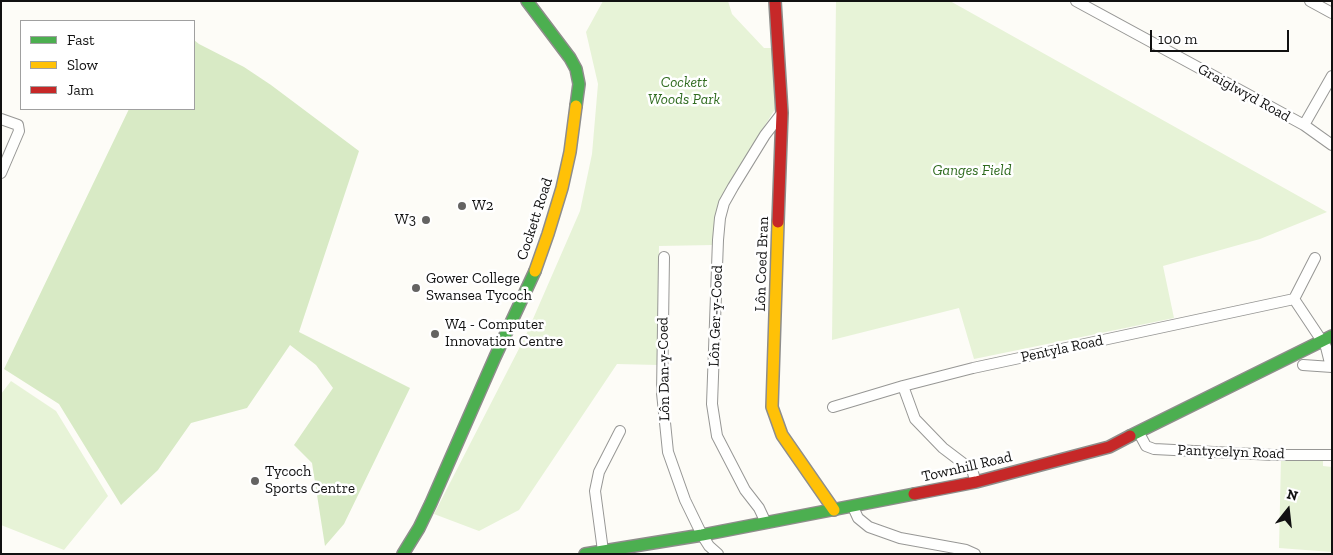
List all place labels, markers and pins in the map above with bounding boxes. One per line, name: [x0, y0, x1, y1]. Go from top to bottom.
place label: W2: [472, 197, 494, 215]
marker: W2: [456, 200, 468, 212]
place label: W3: [395, 211, 416, 229]
marker: W3: [420, 214, 432, 226]
place label: Gower College Swansea Tycoch: [426, 270, 532, 305]
marker: Gower College Swansea Tycoch: [410, 282, 422, 294]
place label: W4 - Computer Innovation Centre: [445, 316, 563, 351]
marker: W4 - Computer Innovation Centre: [429, 328, 441, 340]
place label: Tycoch Sports Centre: [265, 463, 355, 498]
marker: Tycoch Sports Centre: [249, 475, 261, 487]

